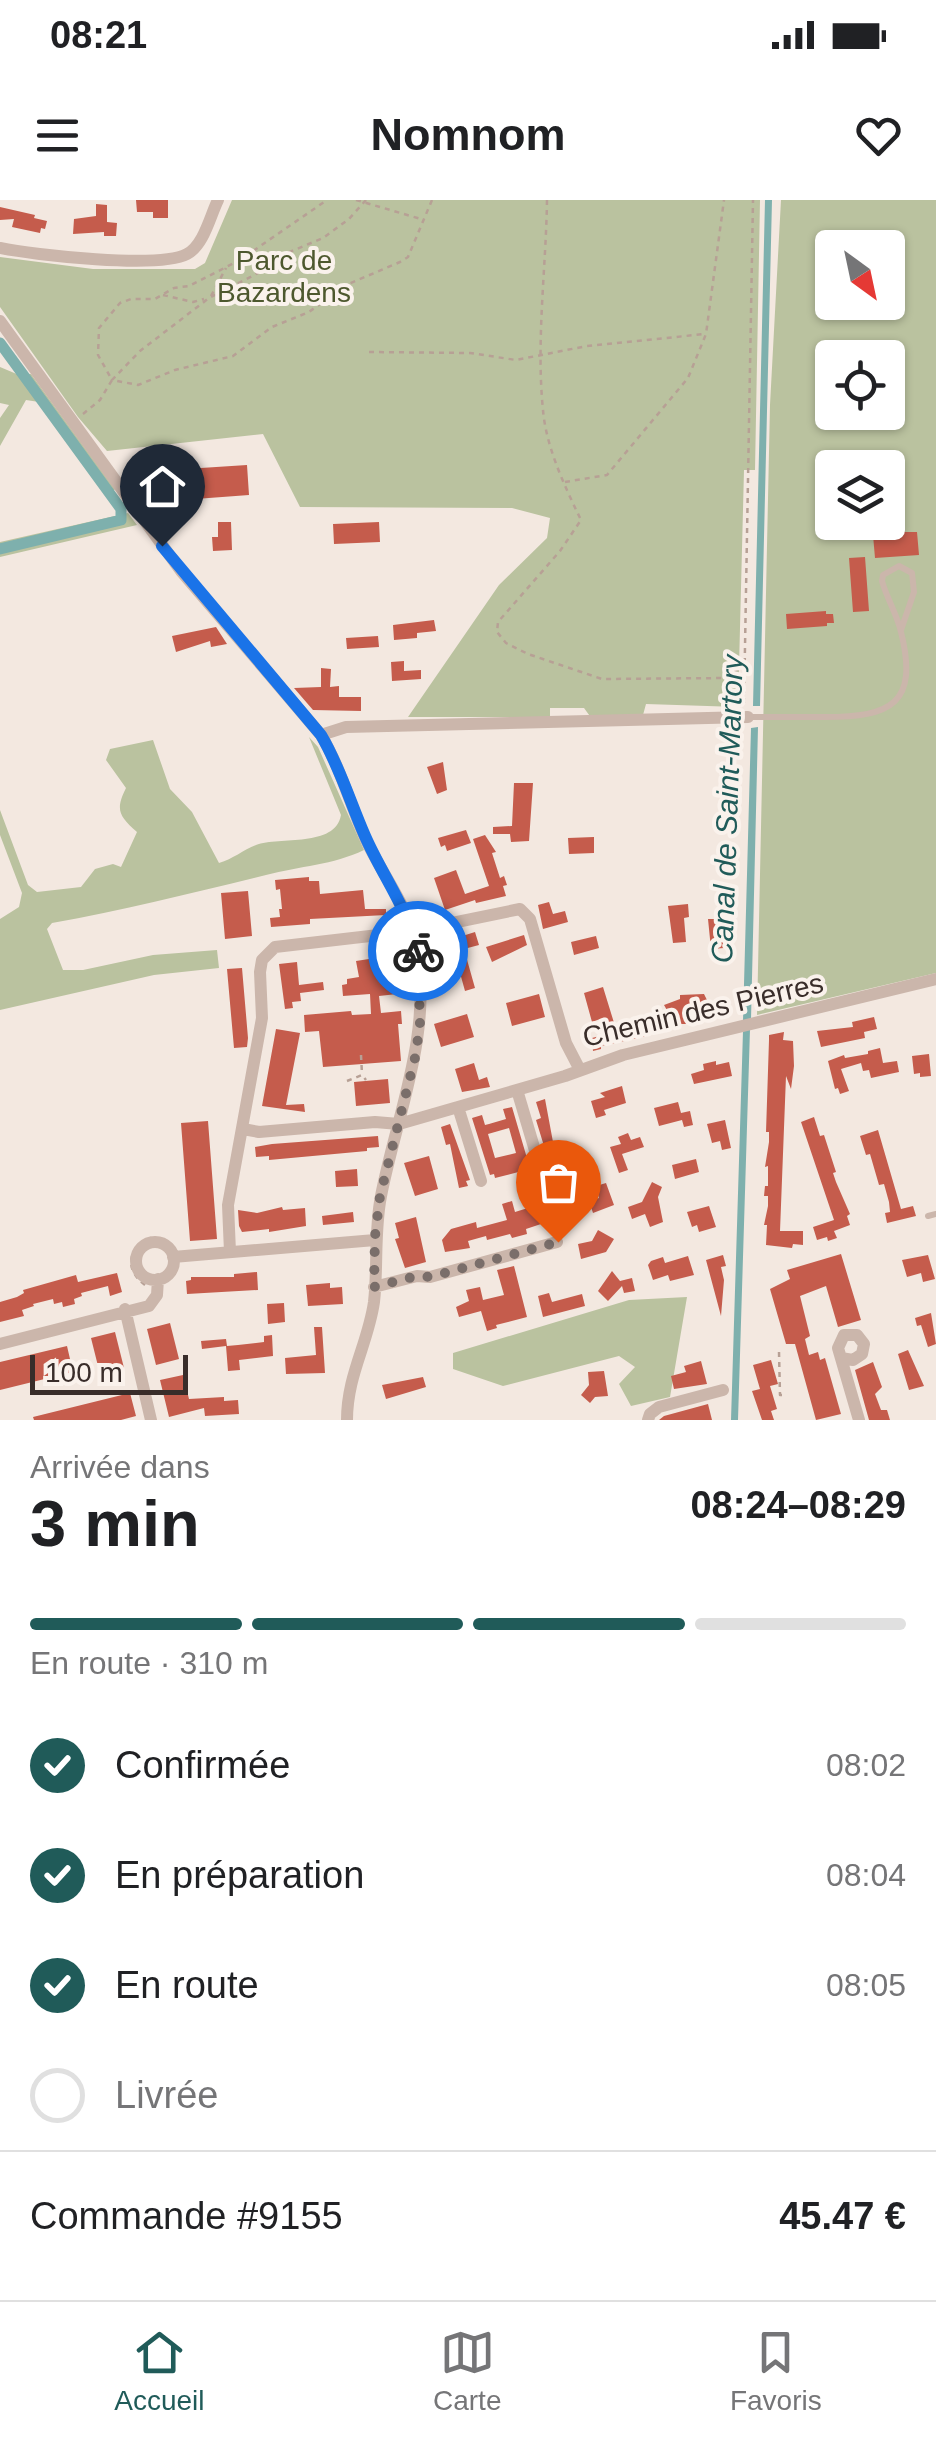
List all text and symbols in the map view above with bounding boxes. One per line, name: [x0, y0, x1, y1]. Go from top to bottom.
text: 08:21: [50, 14, 147, 56]
icon: menu: [30, 108, 85, 163]
icon: heart: [851, 108, 906, 163]
text: Nomnom: [371, 109, 566, 160]
north arrow: [815, 230, 905, 320]
map controls: [815, 230, 905, 540]
park label: Parc de Bazardens: [217, 245, 351, 308]
button: locate: [815, 340, 905, 430]
pin: [120, 444, 205, 547]
button: layers: [815, 450, 905, 540]
icon: home: [135, 459, 190, 514]
water label: Canal de Saint-Martory: [705, 652, 749, 964]
courier: [368, 901, 468, 1001]
icon: bike: [391, 924, 446, 979]
street label: Chemin des Pierres: [580, 967, 826, 1053]
pin: [516, 1140, 601, 1243]
icon: bag: [531, 1155, 586, 1210]
scale bar: [30, 1350, 188, 1394]
text: 100 m: [45, 1357, 123, 1388]
text: Arrivée dans: [30, 1449, 210, 1485]
text: 08:24–08:29: [690, 1484, 906, 1526]
text: 3 min: [30, 1487, 200, 1560]
text: En route · 310 m: [30, 1645, 268, 1681]
icon: check: [30, 1738, 85, 1793]
text: Confirmée: [115, 1744, 290, 1786]
text: 08:02: [826, 1747, 906, 1783]
icon: check: [30, 1848, 85, 1903]
text: En préparation: [115, 1854, 364, 1896]
text: 08:04: [826, 1857, 906, 1893]
icon: check: [30, 1958, 85, 2013]
text: En route: [115, 1964, 259, 2006]
text: 08:05: [826, 1967, 906, 2003]
text: Livrée: [115, 2074, 219, 2116]
text: Commande #9155: [30, 2195, 343, 2237]
text: 45.47 €: [779, 2195, 906, 2237]
tab: Accueil: [114, 2325, 205, 2417]
tab: Carte: [433, 2325, 501, 2417]
tab: Favoris: [730, 2325, 822, 2417]

